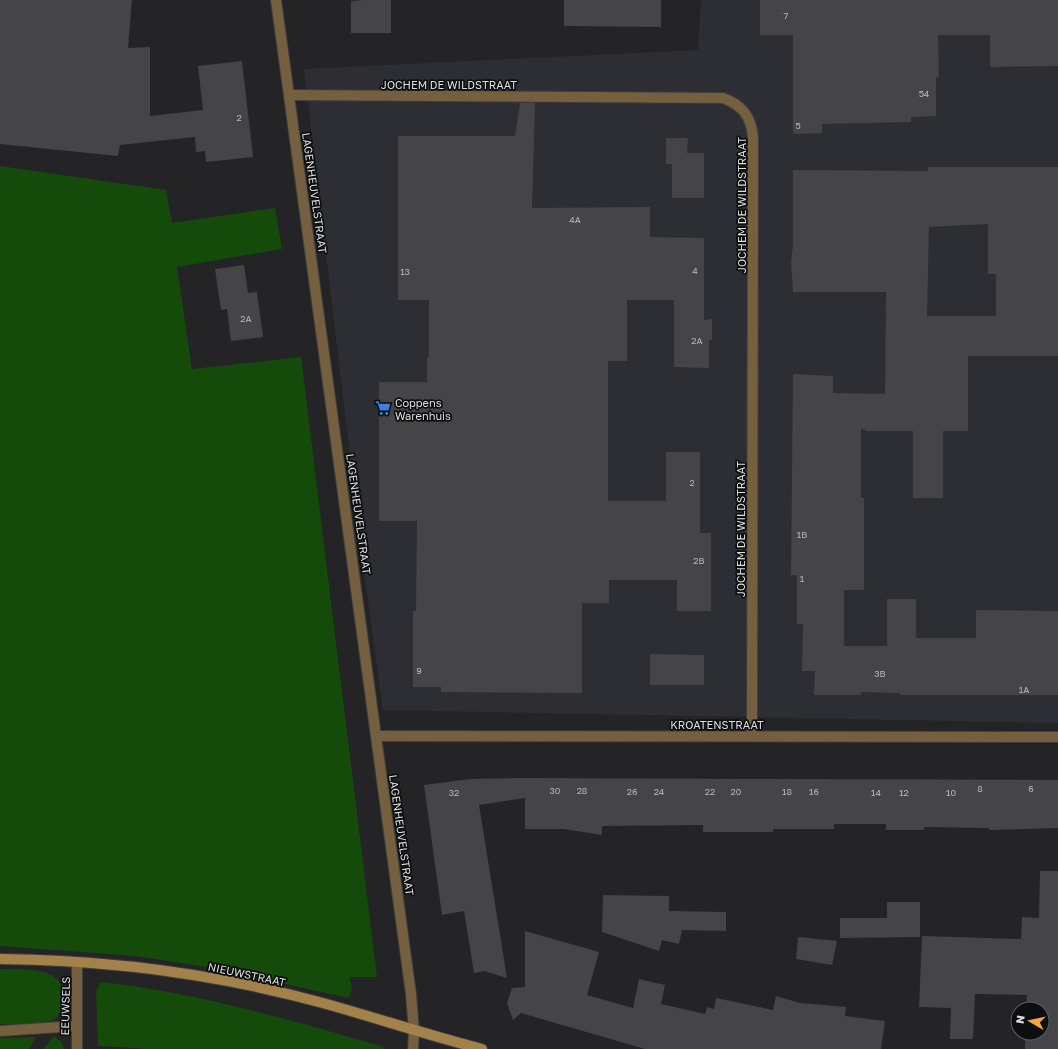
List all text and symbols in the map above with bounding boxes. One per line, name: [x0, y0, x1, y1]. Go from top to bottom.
house number: 7: [784, 10, 789, 21]
street label: JOCHEM DE WILDSTRAAT: [381, 78, 517, 91]
house number: 54: [919, 88, 930, 99]
house number: 2: [236, 112, 242, 123]
house number: 5: [795, 120, 801, 131]
street label: LAGENHEUVELSTRAAT: [300, 132, 330, 254]
street label: JOCHEM DE WILDSTRAAT: [735, 137, 748, 273]
house number: 4A: [569, 214, 581, 225]
house number: 4: [692, 265, 698, 276]
house number: 13: [400, 266, 410, 277]
house number: 2A: [240, 313, 252, 324]
house number: 2A: [691, 335, 703, 346]
place label: Coppens Warenhuis: [395, 396, 451, 422]
supermarket icon: Coppens Warenhuis: [374, 399, 392, 417]
street label: LAGENHEUVELSTRAAT: [344, 453, 374, 575]
street label: JOCHEM DE WILDSTRAAT: [734, 461, 747, 597]
house number: 2: [689, 477, 695, 488]
house number: 1B: [797, 529, 807, 540]
house number: 2B: [693, 555, 705, 566]
house number: 1: [800, 573, 805, 584]
house number: 9: [416, 665, 422, 676]
house number: 3B: [874, 668, 886, 679]
house number: 1A: [1019, 684, 1029, 695]
street label: KROATENSTRAAT: [670, 718, 764, 731]
street label: LAGENHEUVELSTRAAT: [387, 774, 417, 896]
house number: 8: [977, 783, 983, 794]
house number: 6: [1028, 783, 1034, 794]
house number: 30: [550, 785, 561, 796]
house number: 28: [577, 785, 587, 796]
house number: 26: [627, 786, 637, 797]
house number: 24: [654, 786, 665, 797]
house number: 22: [705, 786, 715, 797]
house number: 20: [731, 786, 742, 797]
house number: 18: [782, 786, 792, 797]
house number: 16: [809, 786, 819, 797]
house number: 32: [449, 787, 459, 798]
house number: 14: [871, 787, 881, 798]
house number: 12: [899, 787, 909, 798]
house number: 10: [946, 787, 956, 798]
street label: NIEUWSTRAAT: [207, 959, 287, 989]
street label: EEUWSELS: [58, 977, 72, 1035]
north arrow: [1010, 1001, 1050, 1041]
text: N: [1013, 1014, 1027, 1025]

